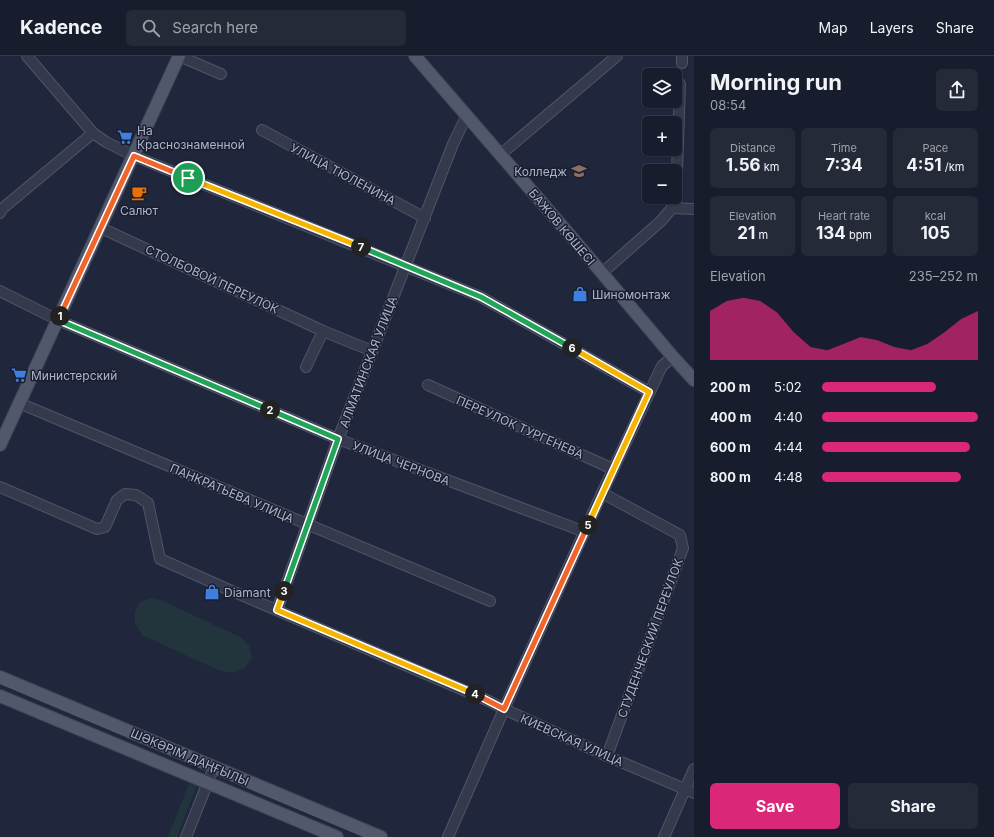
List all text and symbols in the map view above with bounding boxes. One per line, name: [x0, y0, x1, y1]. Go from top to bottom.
search box: [126, 10, 406, 46]
text: Kadence: [20, 16, 102, 39]
icon: search: [140, 17, 162, 39]
text: Search here: [172, 18, 258, 37]
text: Map: [819, 19, 848, 36]
text: Layers: [870, 19, 914, 36]
text: Share: [936, 19, 974, 36]
map controls: [642, 68, 682, 204]
button: layers: [642, 68, 682, 108]
text: Morning run: [710, 69, 842, 95]
button: share: [936, 69, 978, 111]
text: 08:54: [710, 97, 746, 113]
button: +: [642, 116, 682, 156]
place label: На Краснознаменной: [137, 123, 245, 152]
supermarket icon: На Краснознаменной: [116, 128, 134, 146]
street label: УЛИЦА ТЮЛЕНИНА: [288, 140, 398, 208]
text: Distance: [730, 141, 775, 155]
text: Time: [831, 141, 857, 155]
text: Pace: [922, 141, 948, 155]
text: 1.56: [726, 155, 761, 175]
text: 7:34: [825, 155, 863, 175]
text: 4:51: [906, 155, 942, 175]
text: km: [761, 160, 779, 174]
text: /km: [942, 160, 964, 174]
pin: [171, 161, 205, 195]
school or university icon: Колледж: [570, 162, 588, 180]
place label: Колледж: [514, 164, 567, 179]
button: −: [642, 164, 682, 204]
icon: arrive: [177, 167, 199, 189]
cafe icon: Салют: [130, 184, 148, 202]
street label: БАЖОВ КӨШЕСІ: [526, 186, 598, 268]
place label: Салют: [120, 203, 158, 218]
text: Elevation: [729, 209, 776, 223]
text: Heart rate: [818, 209, 870, 223]
text: kcal: [925, 209, 946, 223]
text: 21: [737, 223, 755, 243]
text: 134: [816, 223, 846, 243]
text: 105: [920, 223, 950, 243]
text: m: [755, 228, 768, 242]
text: bpm: [846, 228, 872, 242]
pin: 7: [351, 237, 371, 257]
text: 7: [358, 240, 364, 254]
street label: СТОЛБОВОЙ ПЕРЕУЛОК: [143, 241, 281, 317]
text: Elevation: [710, 268, 766, 284]
text: 235–252 m: [909, 268, 978, 284]
shop icon: Шиномонтаж: [571, 285, 589, 303]
place label: Шиномонтаж: [592, 287, 671, 302]
street label: АЛМАТИНСКАЯ УЛИЦА: [336, 294, 400, 430]
pin: 1: [50, 306, 70, 326]
text: 1: [58, 309, 62, 323]
pin: 6: [562, 338, 582, 358]
text: 6: [568, 341, 576, 355]
supermarket icon: Министерский: [10, 366, 28, 384]
place label: Министерский: [31, 368, 117, 383]
text: 200 m: [710, 379, 751, 395]
text: 5:02: [774, 379, 802, 395]
street label: ПЕРЕУЛОК ТУРГЕНЕВА: [454, 392, 586, 462]
pin: 2: [260, 400, 280, 420]
text: 2: [267, 403, 273, 417]
text: 400 m: [710, 409, 751, 425]
text: 4:40: [774, 409, 803, 425]
street label: УЛИЦА ЧЕРНОВА: [350, 437, 452, 489]
text: 600 m: [710, 439, 751, 455]
text: 4:44: [774, 439, 803, 455]
street label: ПАНКРАТЬЕВА УЛИЦА: [168, 460, 296, 526]
text: 800 m: [710, 469, 751, 485]
text: 4:48: [774, 469, 803, 485]
pin: 5: [578, 515, 598, 535]
text: 5: [584, 518, 592, 532]
street label: СТУДЕНЧЕСКИЙ ПЕРЕУЛОК: [614, 556, 686, 720]
pin: 3: [274, 581, 294, 601]
shop icon: Diamant: [203, 583, 221, 601]
text: 3: [280, 584, 288, 598]
place label: Diamant: [224, 585, 271, 600]
pin: 4: [465, 684, 485, 704]
text: 4: [471, 687, 479, 701]
street label: КИЕВСКАЯ УЛИЦА: [518, 711, 626, 769]
street label: ШӘКӘРІМ ДАҢҒЫЛЫ: [129, 725, 251, 789]
button: Save: [710, 783, 840, 829]
button: Share: [848, 783, 978, 829]

